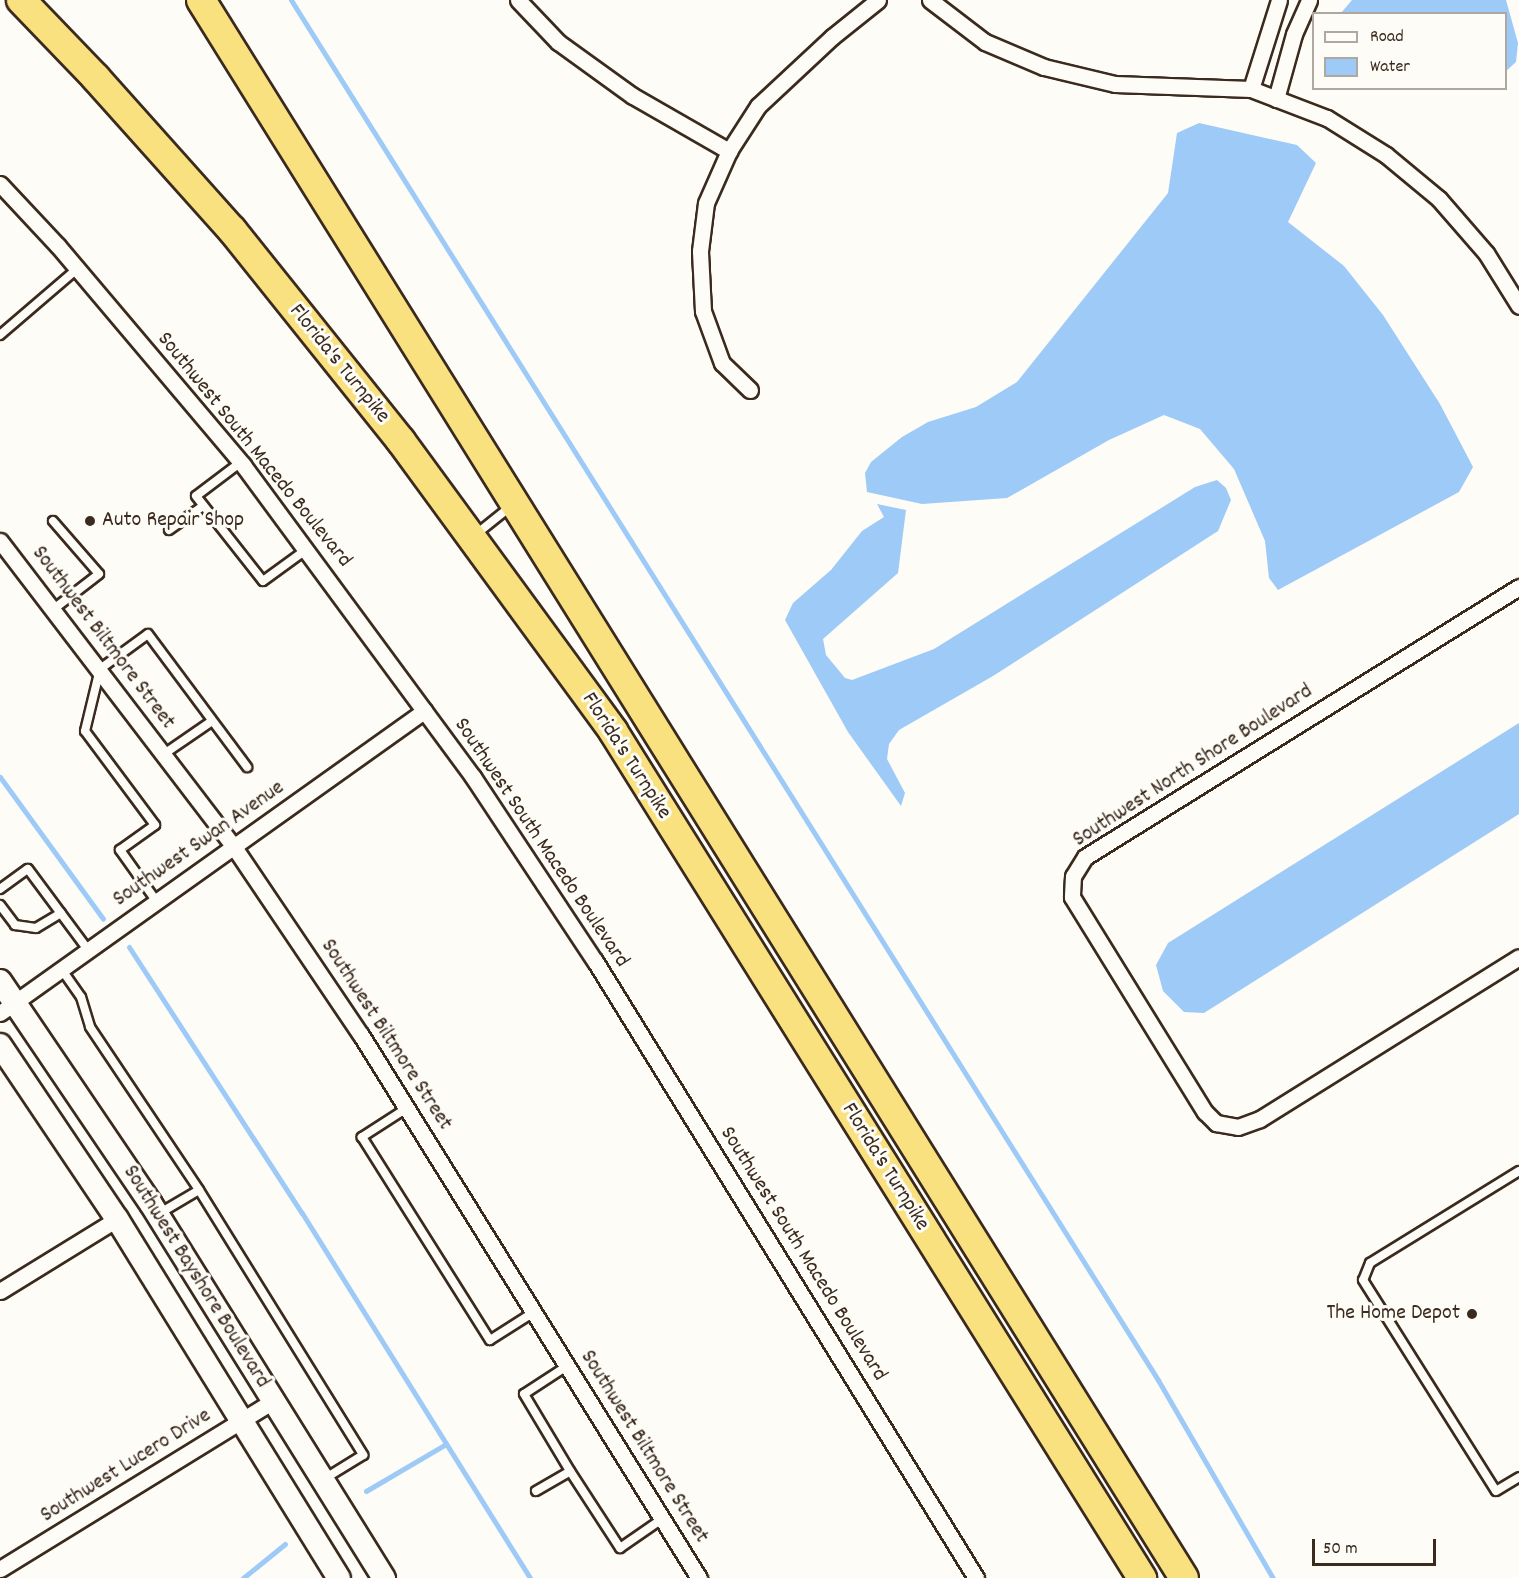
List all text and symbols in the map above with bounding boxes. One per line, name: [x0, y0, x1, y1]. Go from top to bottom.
legend: [1312, 12, 1507, 90]
text: Road: [1370, 25, 1404, 50]
text: Water: [1370, 55, 1410, 80]
street label: Florida's Turnpike: [283, 299, 395, 429]
street label: Southwest South Macedo Boulevard: [151, 327, 357, 573]
place label: Auto Repair Shop: [102, 508, 244, 534]
marker: Auto Repair Shop: [83, 514, 97, 528]
street label: Southwest Biltmore Street: [26, 541, 180, 735]
street label: Southwest North Shore Boulevard: [1068, 679, 1318, 853]
street label: Florida's Turnpike: [575, 688, 677, 824]
street label: Southwest South Macedo Boulevard: [448, 713, 634, 973]
street label: Southwest Swan Avenue: [108, 775, 290, 913]
street label: Southwest Biltmore Street: [314, 935, 458, 1135]
street label: Florida's Turnpike: [835, 1098, 935, 1236]
street label: Southwest South Macedo Boulevard: [714, 1122, 892, 1386]
street label: Southwest Bayshore Boulevard: [117, 1161, 275, 1393]
place label: The Home Depot: [1326, 1301, 1460, 1327]
marker: The Home Depot: [1465, 1307, 1479, 1321]
street label: Southwest Biltmore Street: [574, 1346, 714, 1548]
street label: Southwest Lucero Drive: [36, 1403, 216, 1529]
scale bar: [1315, 1527, 1440, 1565]
text: 50 m: [1323, 1537, 1358, 1562]

